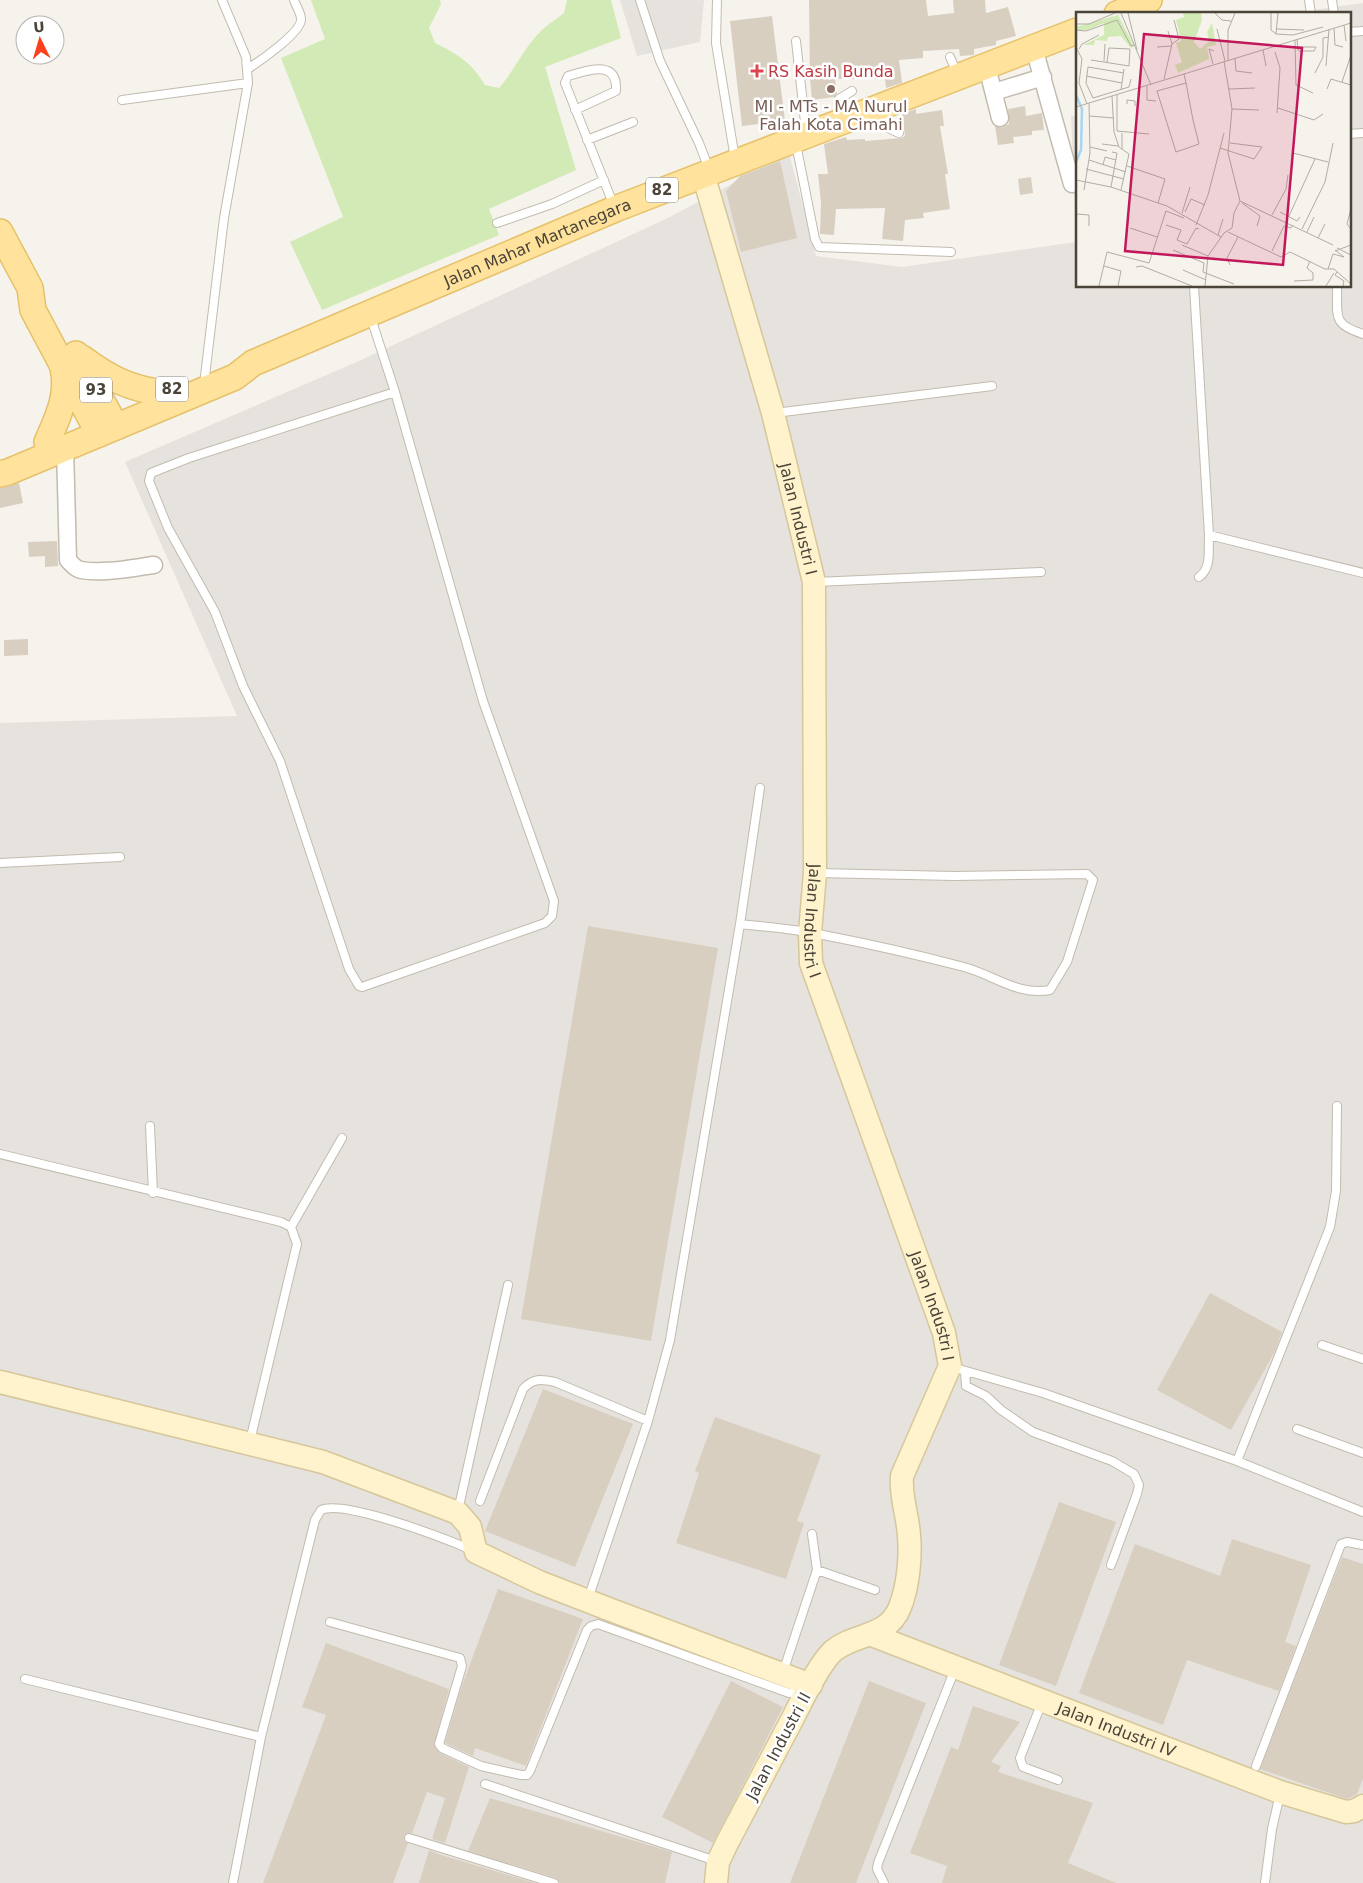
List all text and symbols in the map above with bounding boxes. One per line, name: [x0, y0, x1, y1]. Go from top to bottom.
inset map: [1076, 12, 1350, 288]
north arrow: [15, 15, 65, 65]
text: U: [33, 19, 45, 36]
place label: RS Kasih Bunda: [768, 62, 894, 81]
marker: RS Kasih Bunda: [750, 64, 764, 78]
marker: MI - MTs - MA Nurul Falah Kota Cimahi: [825, 83, 837, 95]
place label: MI - MTs - MA Nurul Falah Kota Cimahi: [755, 97, 907, 134]
road number: 82: [646, 178, 678, 202]
street label: Jalan Mahar Martanegara: [440, 195, 634, 291]
road number: 82: [156, 376, 188, 402]
road number: 93: [80, 378, 112, 402]
street label: Jalan Industri I: [775, 460, 821, 577]
street label: Jalan Industri I: [800, 863, 825, 981]
street label: Jalan Industri I: [905, 1247, 958, 1362]
street label: Jalan Industri II: [742, 1689, 815, 1804]
street label: Jalan Industri IV: [1053, 1698, 1178, 1761]

